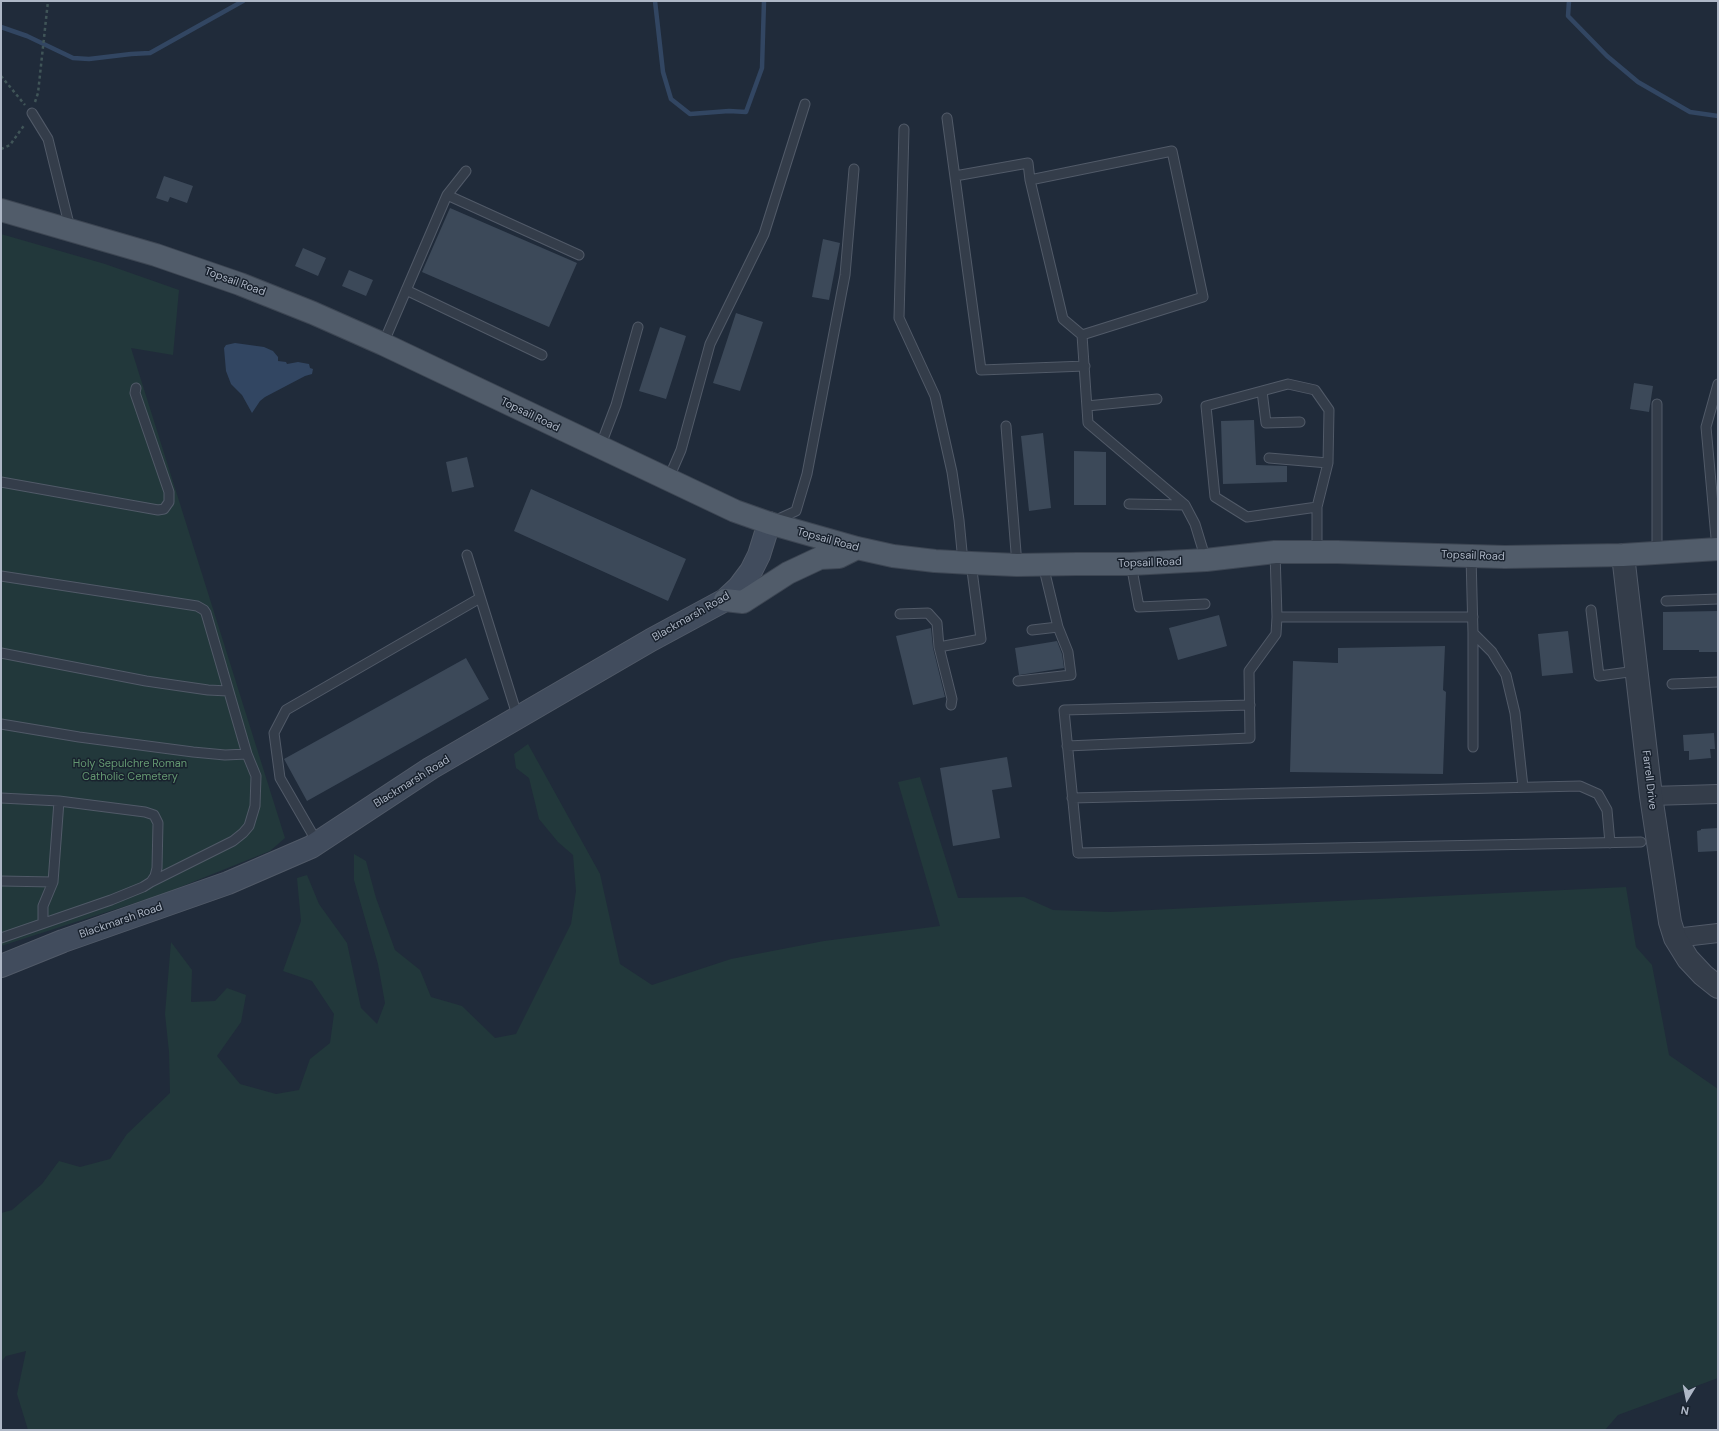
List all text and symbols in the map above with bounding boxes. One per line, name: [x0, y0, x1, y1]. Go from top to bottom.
street label: Topsail Road: [203, 265, 267, 299]
street label: Topsail Road: [498, 395, 562, 435]
street label: Topsail Road: [796, 525, 860, 555]
street label: Topsail Road: [1441, 548, 1505, 564]
street label: Topsail Road: [1118, 555, 1182, 571]
street label: Blackmarsh Road: [650, 589, 732, 645]
street label: Farrell Drive: [1639, 750, 1659, 810]
street label: Blackmarsh Road: [372, 753, 452, 811]
park label: Holy Sepulchre Roman Catholic Cemetery: [73, 757, 187, 783]
street label: Blackmarsh Road: [78, 901, 164, 941]
north arrow: [1667, 1379, 1707, 1419]
text: N: [1680, 1403, 1690, 1418]

